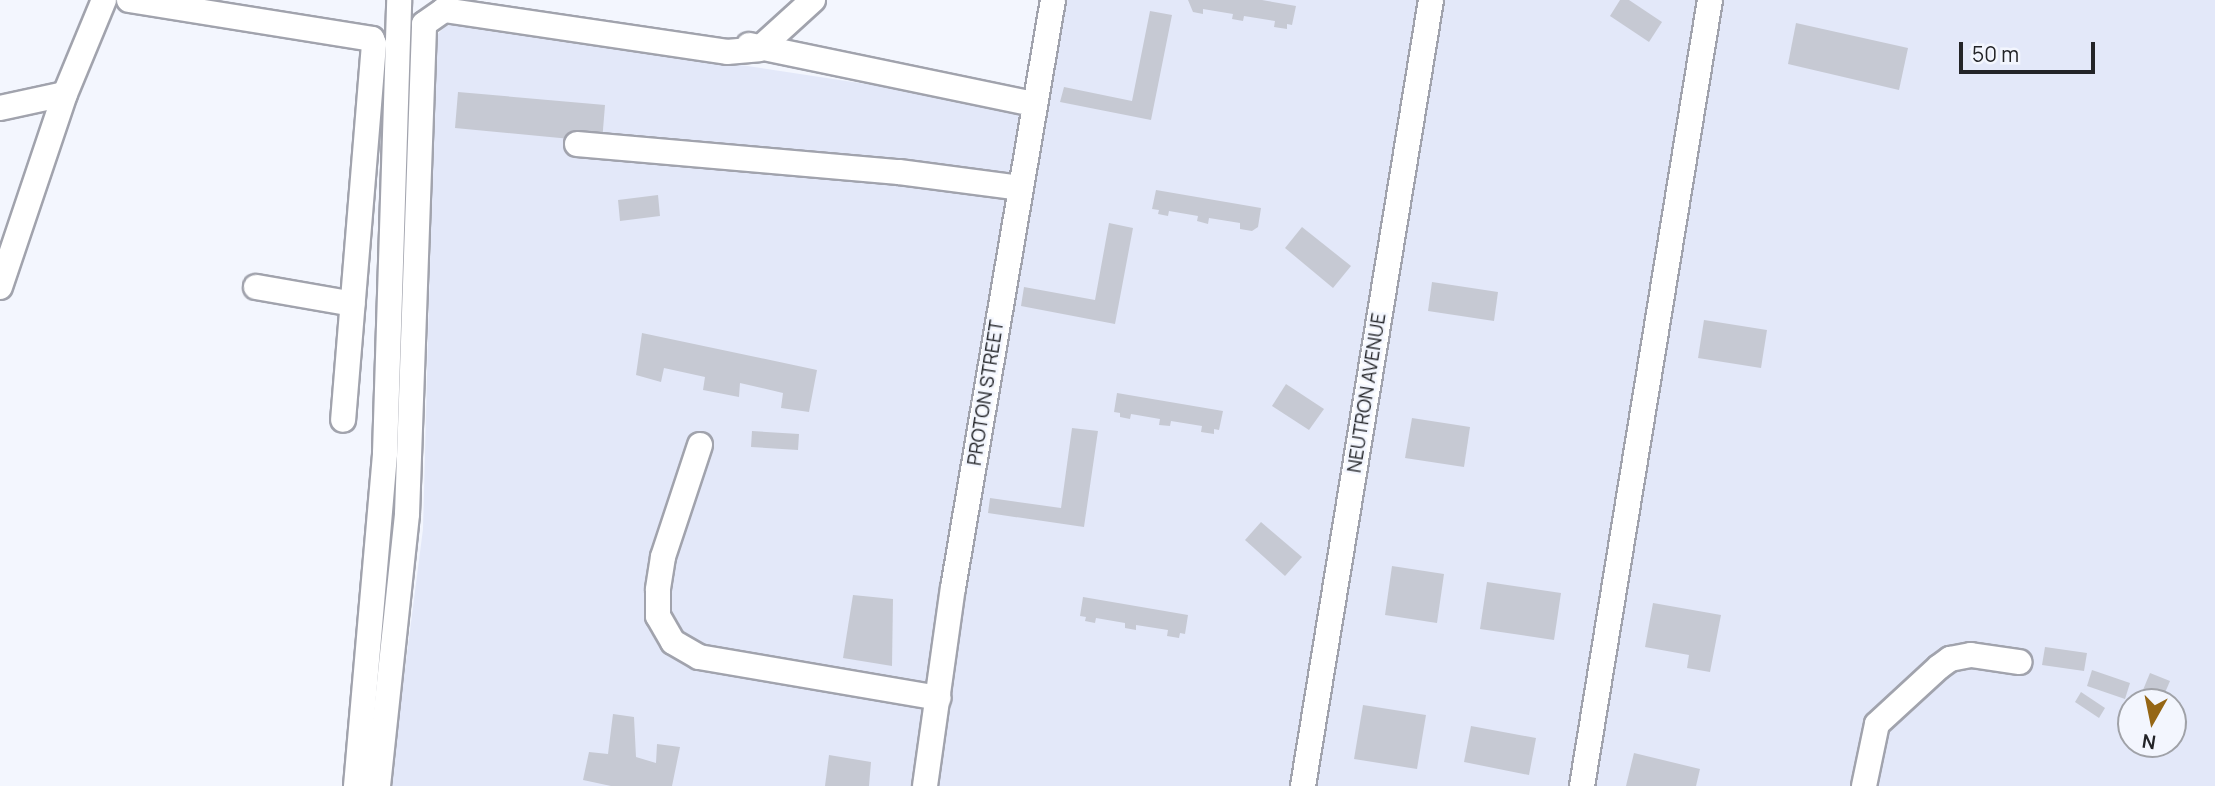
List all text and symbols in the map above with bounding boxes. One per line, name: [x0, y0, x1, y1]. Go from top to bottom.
scale bar: [1963, 28, 2100, 72]
text: 50 m: [1972, 40, 2019, 68]
street label: NEUTRON AVENUE: [1343, 312, 1391, 474]
street label: PROTON STREET: [963, 319, 1009, 467]
north arrow: [2117, 688, 2187, 758]
text: N: [2140, 728, 2158, 756]

